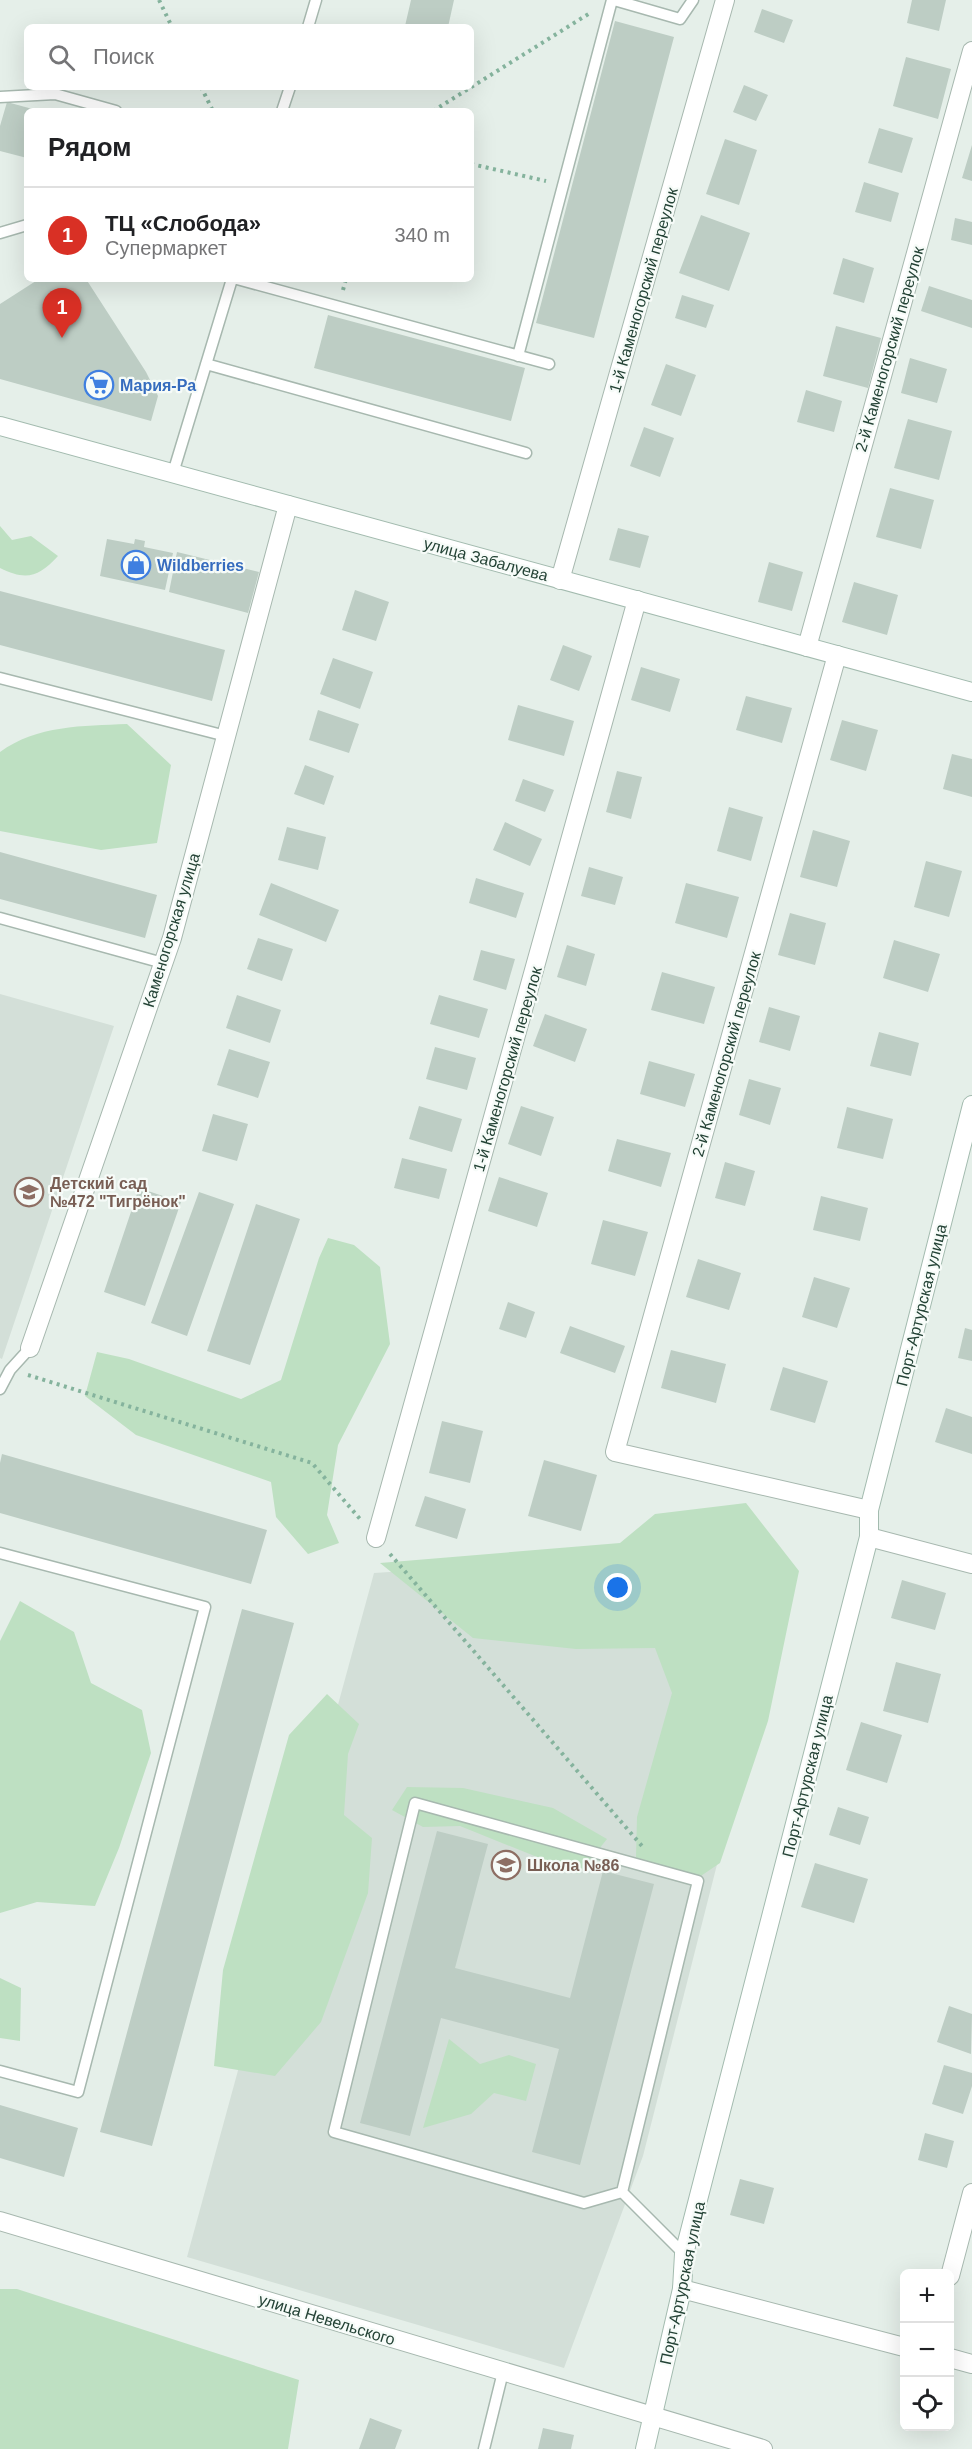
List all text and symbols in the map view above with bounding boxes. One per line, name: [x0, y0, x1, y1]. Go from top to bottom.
search box: [24, 24, 474, 90]
icon: search: [45, 41, 78, 74]
text: Поиск: [93, 44, 154, 69]
text: Рядом: [48, 132, 131, 162]
street label: 1-й Каменогорский переулок: [606, 185, 681, 395]
text: ТЦ «Слобода»: [105, 211, 261, 236]
text: 1: [62, 224, 73, 246]
text: 340 m: [394, 224, 450, 246]
text: Супермаркет: [105, 237, 227, 259]
street label: 2-й Каменогорский переулок: [852, 244, 927, 454]
pin: 1: [42, 288, 82, 338]
supermarket icon: Мария-Ра: [83, 369, 115, 401]
place label: Мария-Ра: [120, 377, 196, 394]
street label: улица Забалуева: [422, 535, 550, 584]
shop icon: Wildberries: [120, 549, 152, 581]
place label: Wildberries: [157, 557, 244, 574]
street label: Каменогорская улица: [140, 851, 203, 1009]
street label: 2-й Каменогорский переулок: [689, 949, 764, 1159]
street label: 1-й Каменогорский переулок: [470, 964, 545, 1174]
place label: Детский сад №472 "Тигрёнок": [50, 1175, 186, 1210]
school or university icon: Детский сад №472 "Тигрёнок": [13, 1176, 45, 1208]
street label: Порт-Артурская улица: [893, 1222, 950, 1388]
your location: [603, 1573, 632, 1602]
street label: Порт-Артурская улица: [779, 1693, 836, 1859]
school or university icon: Школа №86: [490, 1849, 522, 1881]
place label: Школа №86: [527, 1857, 619, 1874]
street label: Порт-Артурская улица: [657, 2200, 708, 2366]
map controls: [900, 2269, 954, 2431]
button: +: [900, 2269, 954, 2323]
street label: улица Невельского: [257, 2291, 397, 2348]
button: −: [900, 2323, 954, 2377]
button: locate: [900, 2377, 954, 2431]

